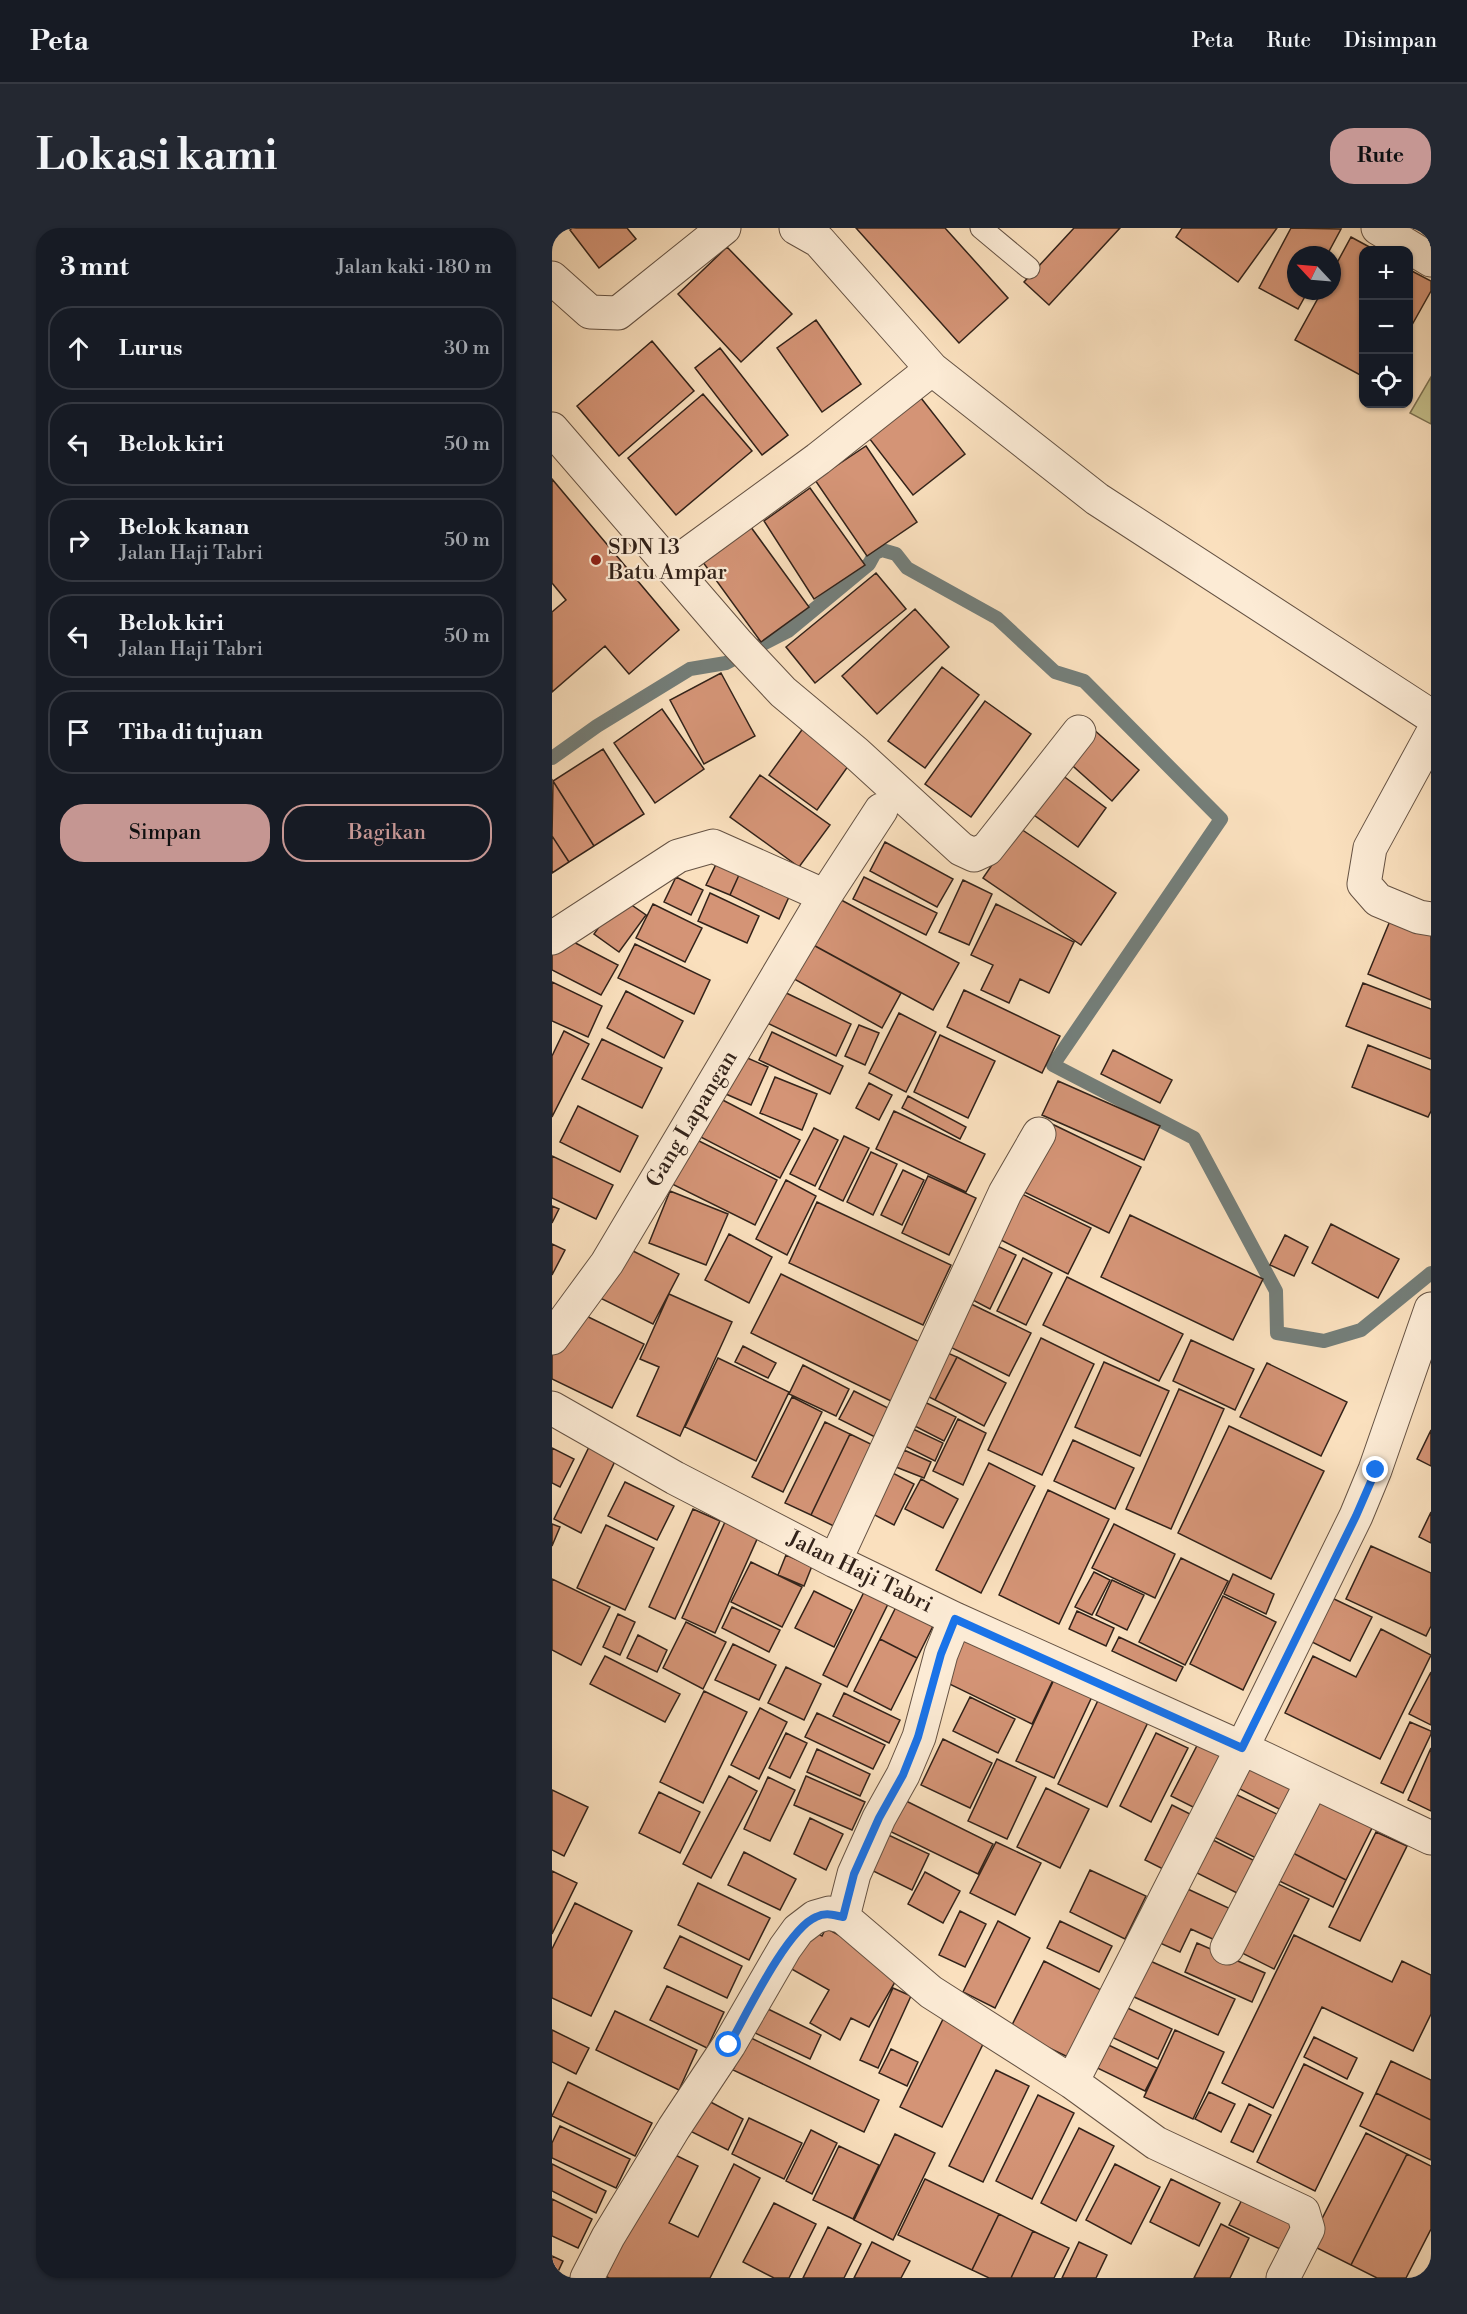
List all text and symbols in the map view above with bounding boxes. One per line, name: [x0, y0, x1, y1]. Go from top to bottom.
text: Peta: [30, 24, 89, 59]
text: Peta: [1192, 28, 1234, 54]
text: Rute: [1267, 28, 1311, 54]
text: Disimpan: [1344, 28, 1437, 54]
button: Rute: [1330, 128, 1431, 184]
text: Lokasi kami: [36, 130, 277, 183]
north arrow: [1287, 246, 1341, 300]
map controls: [1359, 246, 1413, 408]
button: +: [1359, 246, 1413, 300]
text: 3 mnt: [60, 251, 129, 283]
text: Jalan kaki · 180 m: [336, 255, 492, 280]
button: −: [1359, 300, 1413, 354]
icon: ahead: [62, 332, 95, 365]
text: Lurus: [119, 335, 182, 362]
text: 30 m: [444, 336, 490, 361]
button: locate: [1359, 354, 1413, 408]
icon: left: [62, 428, 95, 461]
text: Belok kiri: [119, 431, 224, 458]
text: 50 m: [444, 432, 490, 457]
text: Belok kanan: [119, 514, 249, 541]
icon: right: [62, 524, 95, 557]
text: 50 m: [444, 528, 490, 553]
place label: SDN 13 Batu Ampar: [607, 534, 727, 586]
text: Jalan Haji Tabri: [119, 541, 263, 566]
marker: SDN 13 Batu Ampar: [589, 553, 603, 567]
text: Belok kiri: [119, 610, 224, 637]
icon: left: [62, 620, 95, 653]
text: 50 m: [444, 624, 490, 649]
text: Jalan Haji Tabri: [119, 637, 263, 662]
icon: arrive: [62, 716, 95, 749]
text: Tiba di tujuan: [119, 719, 263, 746]
button: Simpan: [60, 804, 270, 862]
button: Bagikan: [282, 804, 492, 862]
street label: Gang Lapangan: [641, 1046, 743, 1192]
route end: [1362, 1456, 1388, 1482]
street label: Jalan Haji Tabri: [782, 1525, 937, 1619]
route start: [715, 2031, 741, 2057]

